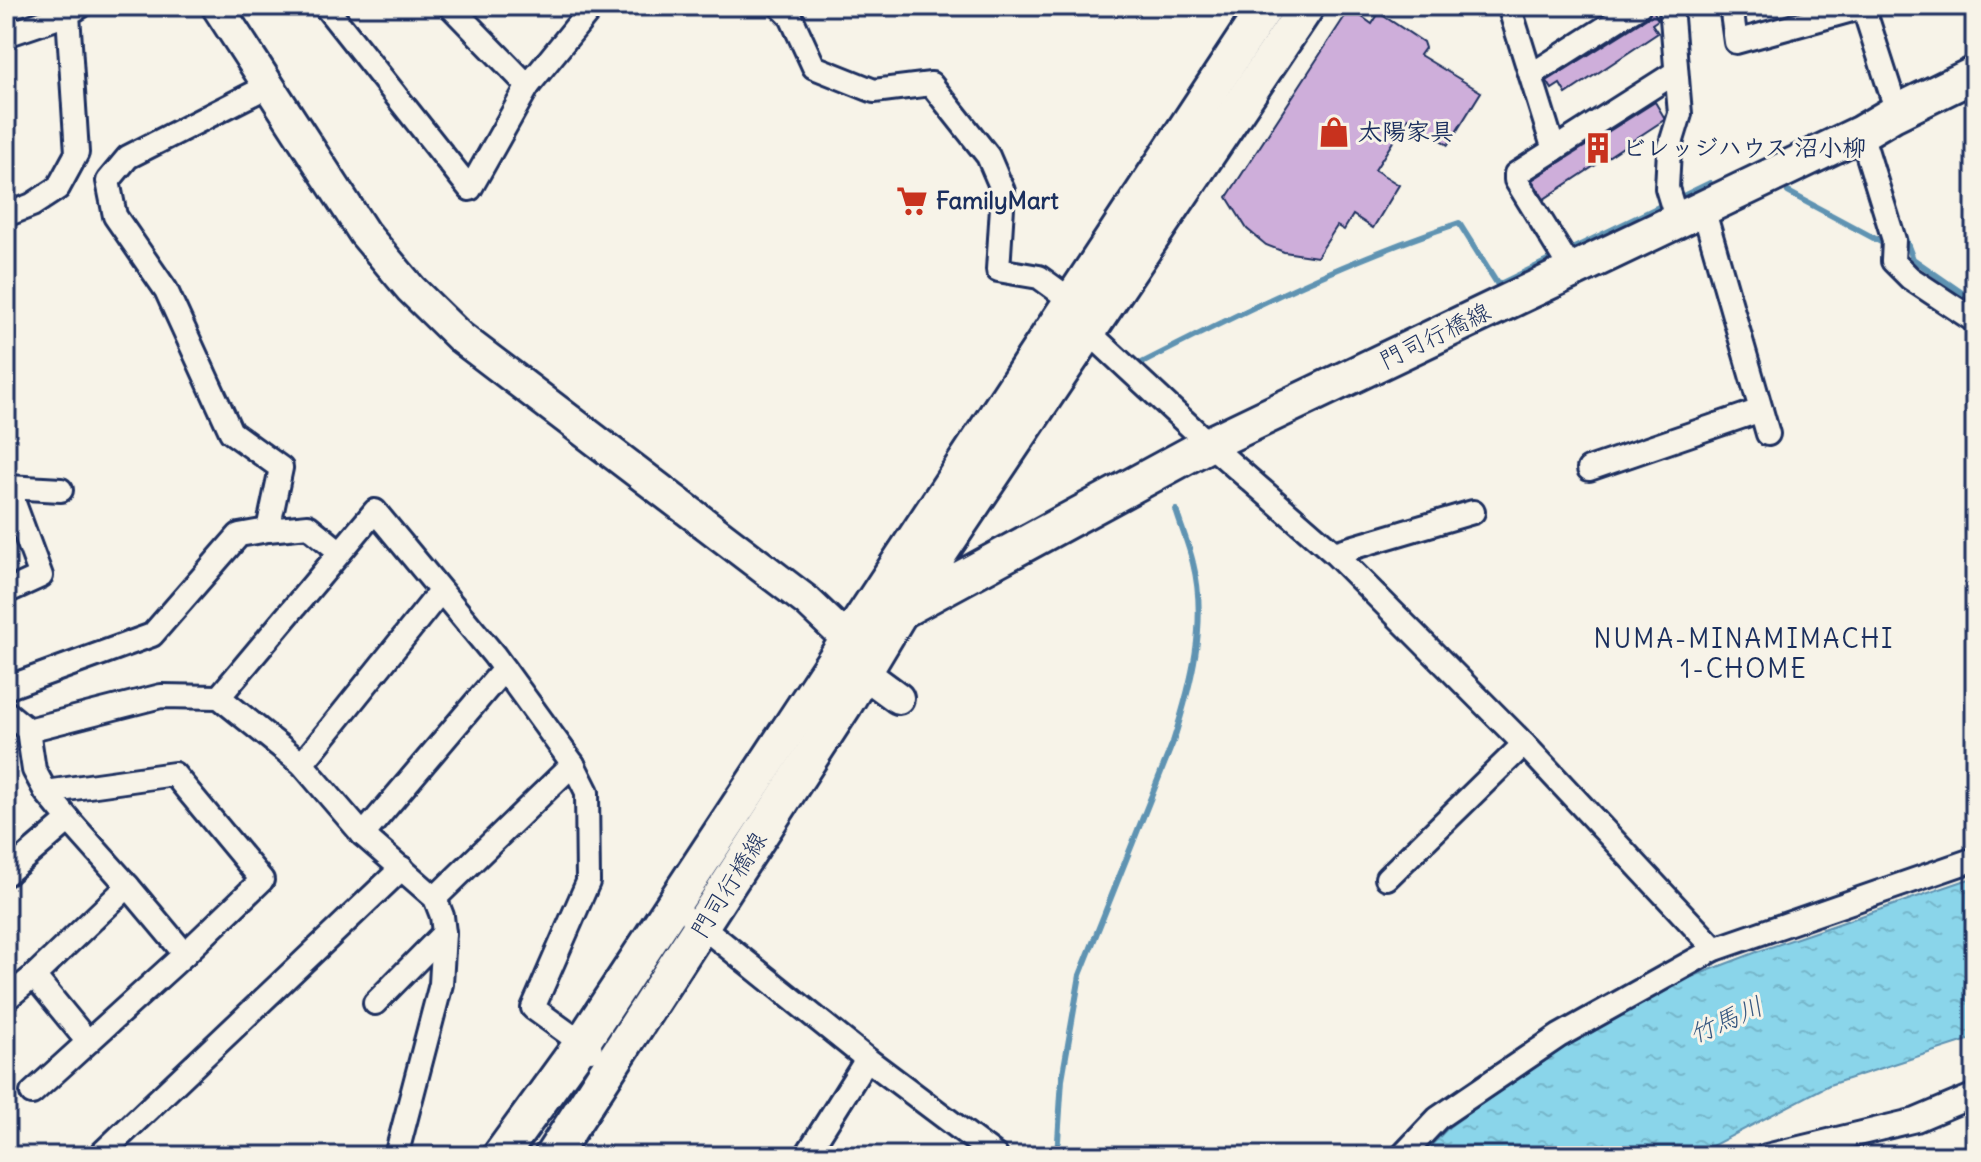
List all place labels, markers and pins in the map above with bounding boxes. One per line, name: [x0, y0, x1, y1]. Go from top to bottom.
shop icon: 太陽家具: [1317, 115, 1351, 149]
place label: 太陽家具: [1358, 116, 1454, 146]
building icon: ビレッジハウス 沼小柳: [1581, 131, 1615, 165]
place label: ビレッジハウス 沼小柳: [1622, 132, 1866, 162]
supermarket icon: FamilyMart: [895, 184, 929, 218]
place label: FamilyMart: [936, 185, 1059, 215]

